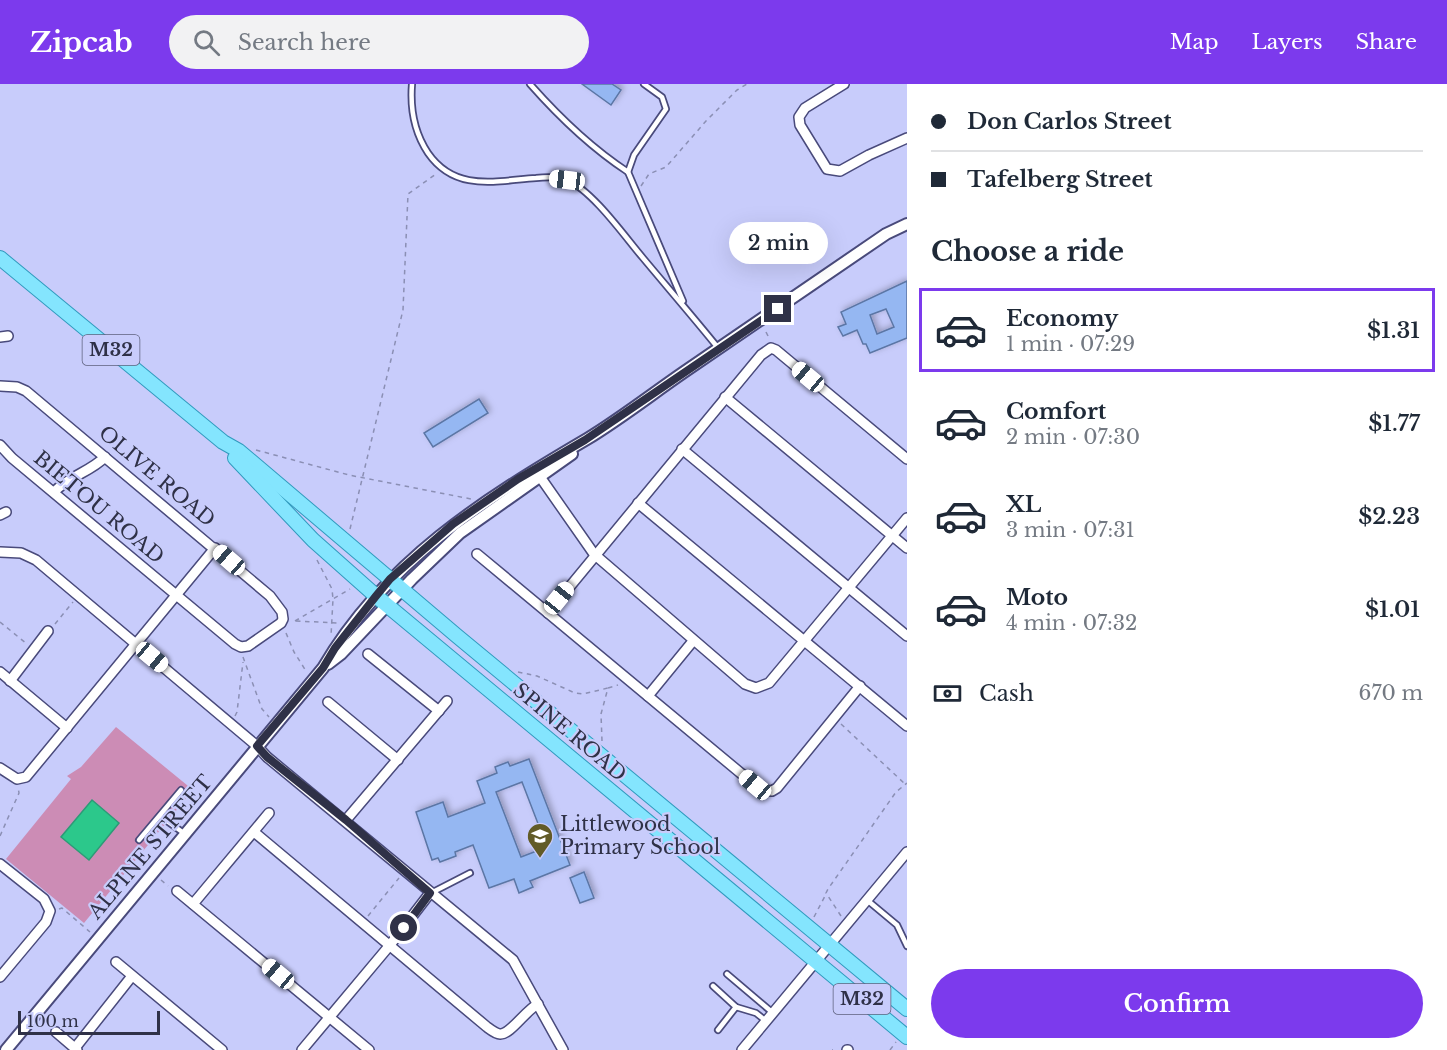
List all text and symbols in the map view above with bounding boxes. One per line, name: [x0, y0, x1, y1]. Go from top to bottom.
search box: [169, 15, 589, 69]
text: Zipcab: [30, 25, 133, 60]
icon: search: [190, 26, 223, 59]
text: Search here: [238, 29, 371, 56]
text: Map: [1170, 29, 1219, 55]
text: Layers: [1252, 29, 1323, 55]
text: Share: [1356, 29, 1417, 55]
text: Don Carlos Street: [967, 108, 1172, 135]
text: Tafelberg Street: [967, 166, 1153, 193]
car: [548, 169, 586, 191]
callout: 2 min: [728, 222, 828, 264]
text: 2 min: [748, 231, 809, 255]
text: Choose a ride: [931, 235, 1124, 268]
route end: [764, 295, 791, 322]
icon: car: [934, 303, 988, 357]
text: Economy: [1006, 305, 1118, 332]
text: $1.31: [1367, 317, 1420, 344]
text: 1 min · 07:29: [1006, 332, 1135, 356]
road number: M32: [82, 335, 140, 365]
car: [788, 359, 828, 395]
icon: car: [934, 396, 988, 450]
text: Comfort: [1006, 398, 1106, 425]
text: $1.77: [1368, 410, 1420, 437]
street label: OLIVE ROAD: [94, 420, 220, 532]
text: 2 min · 07:30: [1006, 425, 1140, 449]
street label: BIETOU ROAD: [29, 446, 169, 568]
icon: car: [934, 489, 988, 543]
text: XL: [1006, 491, 1041, 518]
text: $2.23: [1358, 503, 1420, 530]
text: 3 min · 07:31: [1006, 518, 1135, 542]
car: [210, 541, 248, 579]
car: [541, 578, 577, 618]
icon: car: [934, 582, 988, 636]
text: Moto: [1006, 584, 1068, 611]
text: $1.01: [1365, 596, 1420, 623]
text: 4 min · 07:32: [1006, 611, 1137, 635]
car: [132, 639, 172, 675]
icon: cash: [931, 677, 964, 710]
street label: SPINE ROAD: [509, 678, 631, 786]
text: Cash: [979, 680, 1034, 707]
text: 670 m: [1359, 681, 1423, 705]
car: [735, 767, 775, 803]
street label: ALPINE STREET: [82, 770, 217, 924]
place label: Littlewood Primary School: [560, 812, 720, 859]
school or university icon: Littlewood Primary School: [525, 821, 555, 859]
route start: [390, 914, 417, 941]
car: [258, 956, 298, 992]
button: Confirm: [931, 969, 1423, 1038]
road number: M32: [834, 984, 890, 1014]
scale bar: [18, 1008, 160, 1036]
text: 100 m: [27, 1011, 79, 1031]

